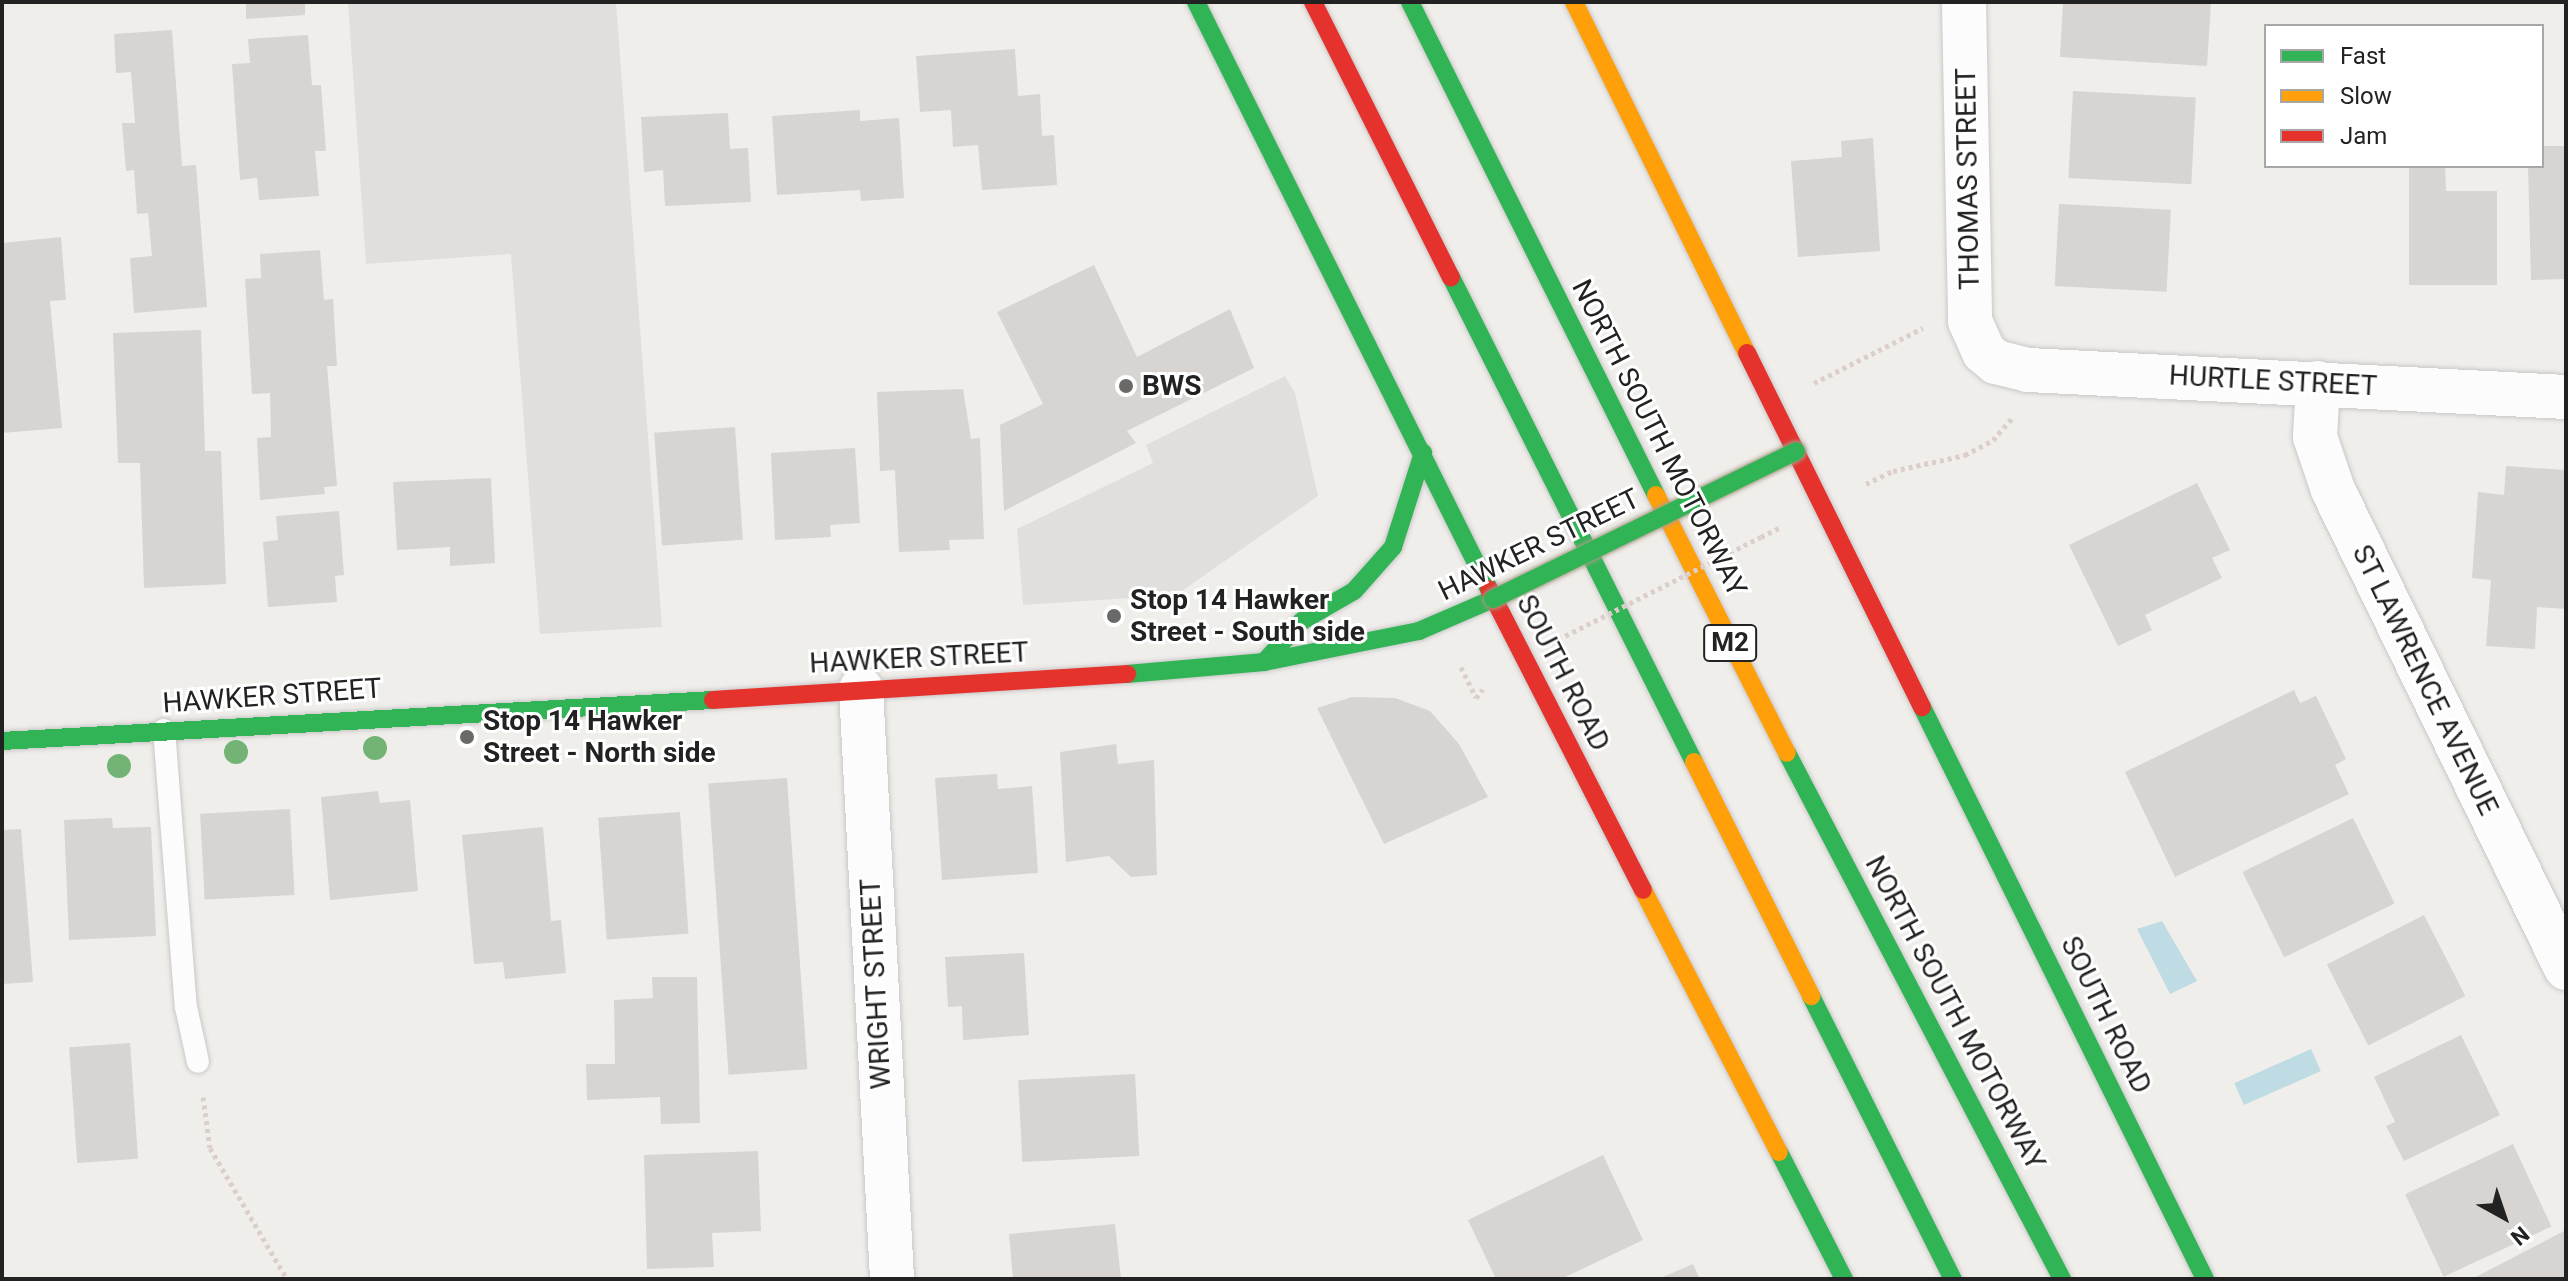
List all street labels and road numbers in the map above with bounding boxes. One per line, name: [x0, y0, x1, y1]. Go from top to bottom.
street label: THOMAS STREET: [1949, 68, 1987, 290]
street label: NORTH SOUTH MOTORWAY: [1564, 274, 1754, 602]
street label: HURTLE STREET: [2168, 359, 2378, 403]
street label: HAWKER STREET: [1433, 482, 1645, 608]
street label: ST LAWRENCE AVENUE: [2345, 539, 2505, 821]
street label: SOUTH ROAD: [1509, 589, 1617, 757]
road number: M2: [1702, 621, 1758, 665]
street label: HAWKER STREET: [809, 635, 1029, 681]
street label: HAWKER STREET: [161, 672, 383, 720]
street label: NORTH SOUTH MOTORWAY: [1858, 850, 2052, 1176]
street label: WRIGHT STREET: [854, 878, 898, 1090]
street label: SOUTH ROAD: [2054, 931, 2158, 1099]

